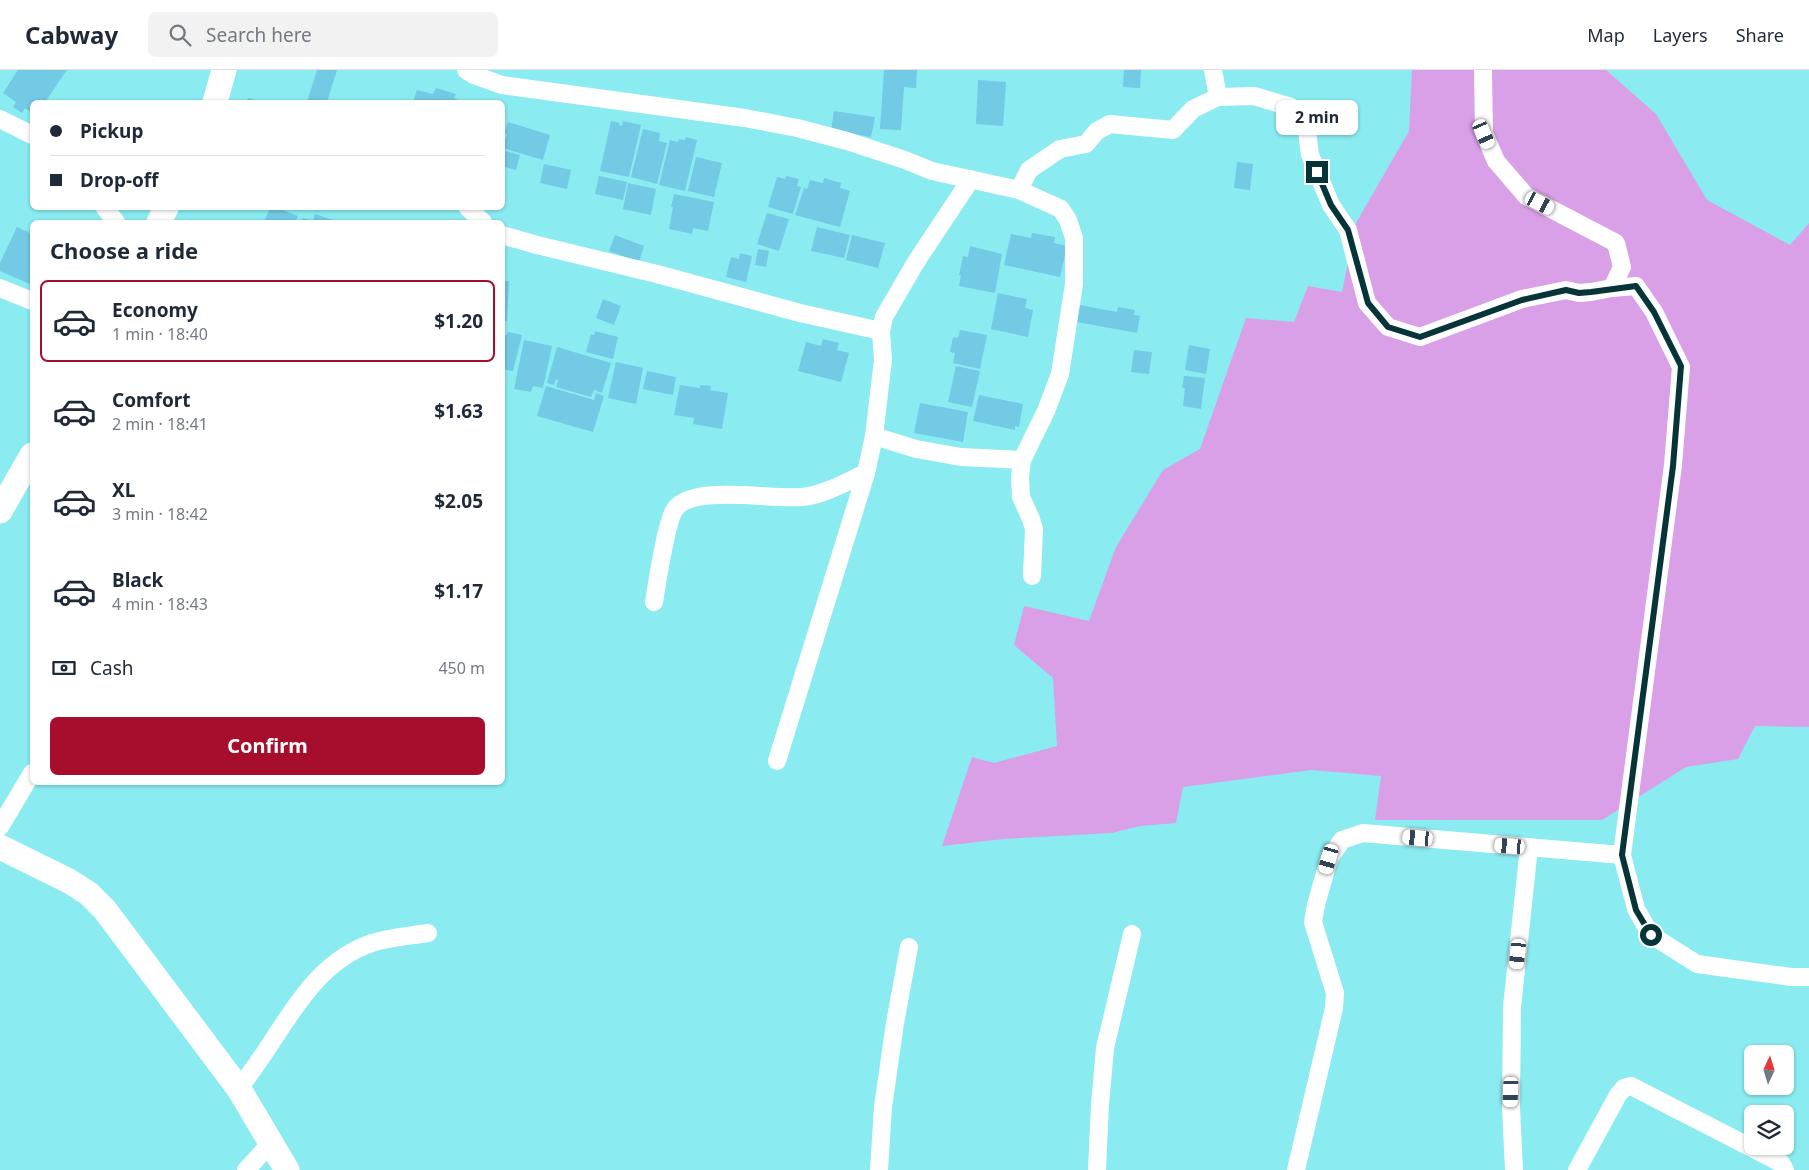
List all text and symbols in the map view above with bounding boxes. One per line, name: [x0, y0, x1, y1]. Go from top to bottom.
search box: [148, 12, 498, 57]
text: Cabway: [25, 18, 118, 51]
icon: search: [166, 21, 194, 49]
text: Search here: [206, 22, 312, 48]
text: Map: [1587, 23, 1625, 47]
text: Layers: [1653, 23, 1708, 47]
text: Share: [1736, 23, 1784, 47]
callout: 2 min: [1276, 99, 1358, 134]
text: 2 min: [1295, 106, 1339, 128]
car: [1471, 117, 1496, 151]
text: Pickup: [80, 118, 143, 144]
route end: [1306, 161, 1328, 183]
text: Drop-off: [80, 167, 159, 193]
car: [1523, 190, 1556, 216]
text: Choose a ride: [50, 235, 198, 265]
text: Economy: [112, 297, 198, 323]
icon: car: [52, 299, 97, 344]
text: $1.20: [434, 308, 483, 334]
text: 1 min · 18:40: [112, 323, 208, 345]
text: Comfort: [112, 387, 191, 413]
icon: car: [52, 389, 97, 434]
text: $1.63: [434, 398, 483, 424]
text: 2 min · 18:41: [112, 413, 208, 435]
text: XL: [112, 477, 135, 503]
icon: car: [52, 479, 97, 524]
text: $2.05: [434, 488, 483, 514]
text: 3 min · 18:42: [112, 503, 208, 525]
text: Black: [112, 567, 163, 593]
icon: car: [52, 569, 97, 614]
text: $1.17: [434, 578, 483, 604]
text: 4 min · 18:43: [112, 593, 208, 615]
icon: cash: [50, 654, 78, 682]
text: Cash: [90, 655, 134, 681]
text: 450 m: [438, 657, 485, 679]
button: Confirm: [50, 717, 485, 775]
car: [1402, 829, 1433, 847]
car: [1494, 837, 1525, 855]
car: [1317, 843, 1340, 875]
route start: [1640, 924, 1662, 946]
car: [1508, 938, 1527, 970]
north arrow: [1744, 1045, 1794, 1095]
map controls: [1744, 1045, 1794, 1155]
car: [1502, 1077, 1519, 1107]
button: layers: [1744, 1105, 1794, 1155]

